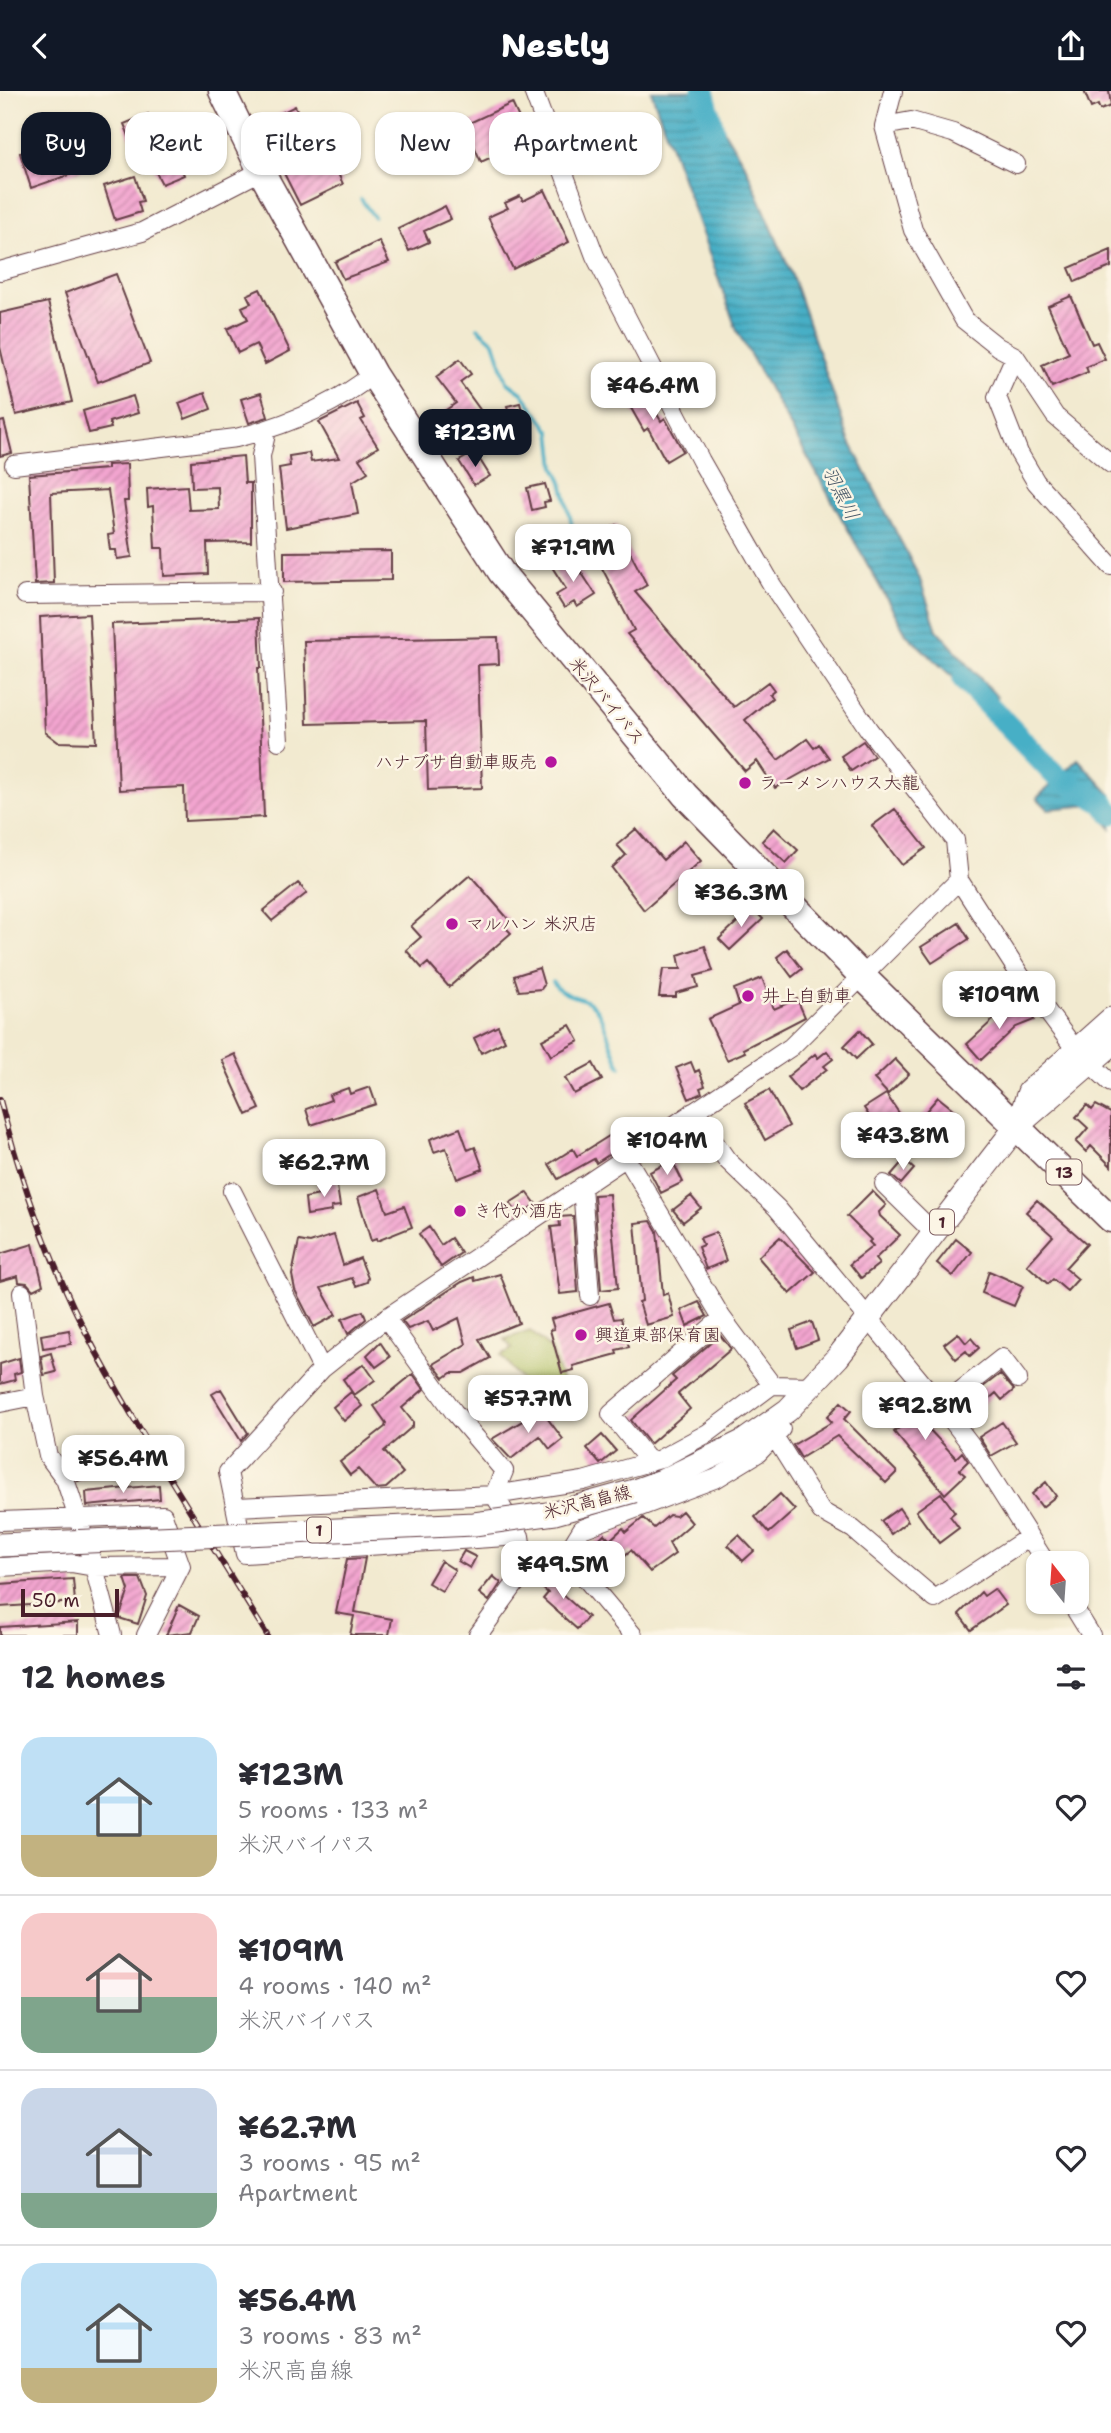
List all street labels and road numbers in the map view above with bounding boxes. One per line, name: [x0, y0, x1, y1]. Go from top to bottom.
street label: 米沢バイパス: [564, 652, 650, 750]
road number: 13: [1046, 1159, 1082, 1184]
road number: 1: [930, 1210, 954, 1235]
street label: 米沢高畠線: [540, 1479, 634, 1525]
road number: 1: [307, 1518, 331, 1543]

